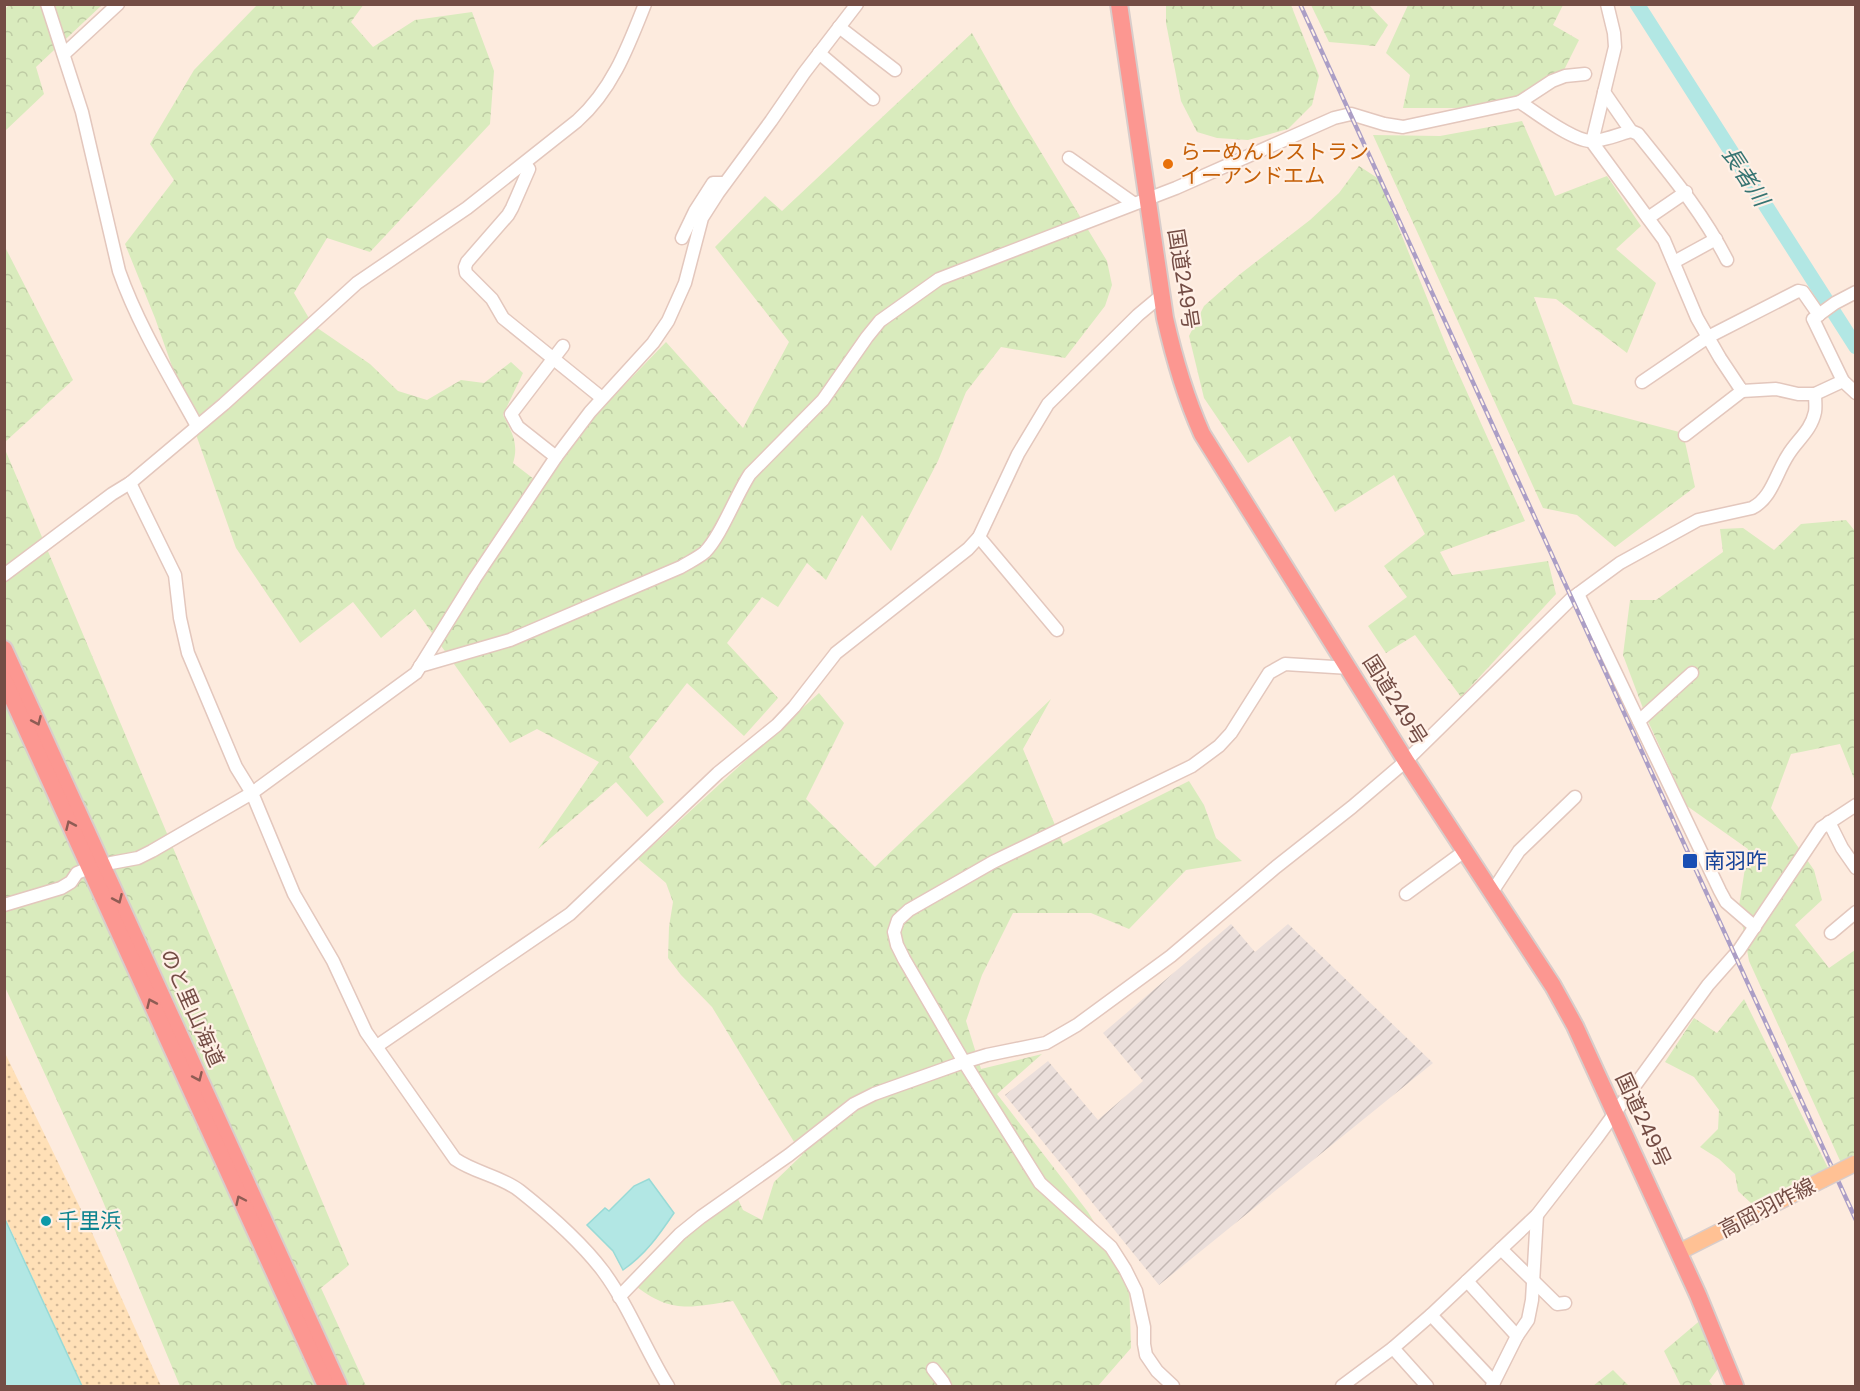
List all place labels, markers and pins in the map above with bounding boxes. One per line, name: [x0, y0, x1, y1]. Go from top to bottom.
place label: らーめんレストラン イーアンドエム: [1180, 137, 1369, 190]
marker: らーめんレストラン イーアンドエム: [1161, 157, 1175, 171]
place label: 南羽咋: [1704, 846, 1767, 875]
marker: 南羽咋: [1681, 852, 1699, 870]
place label: 千里浜: [58, 1206, 121, 1235]
marker: 千里浜: [39, 1214, 53, 1228]

